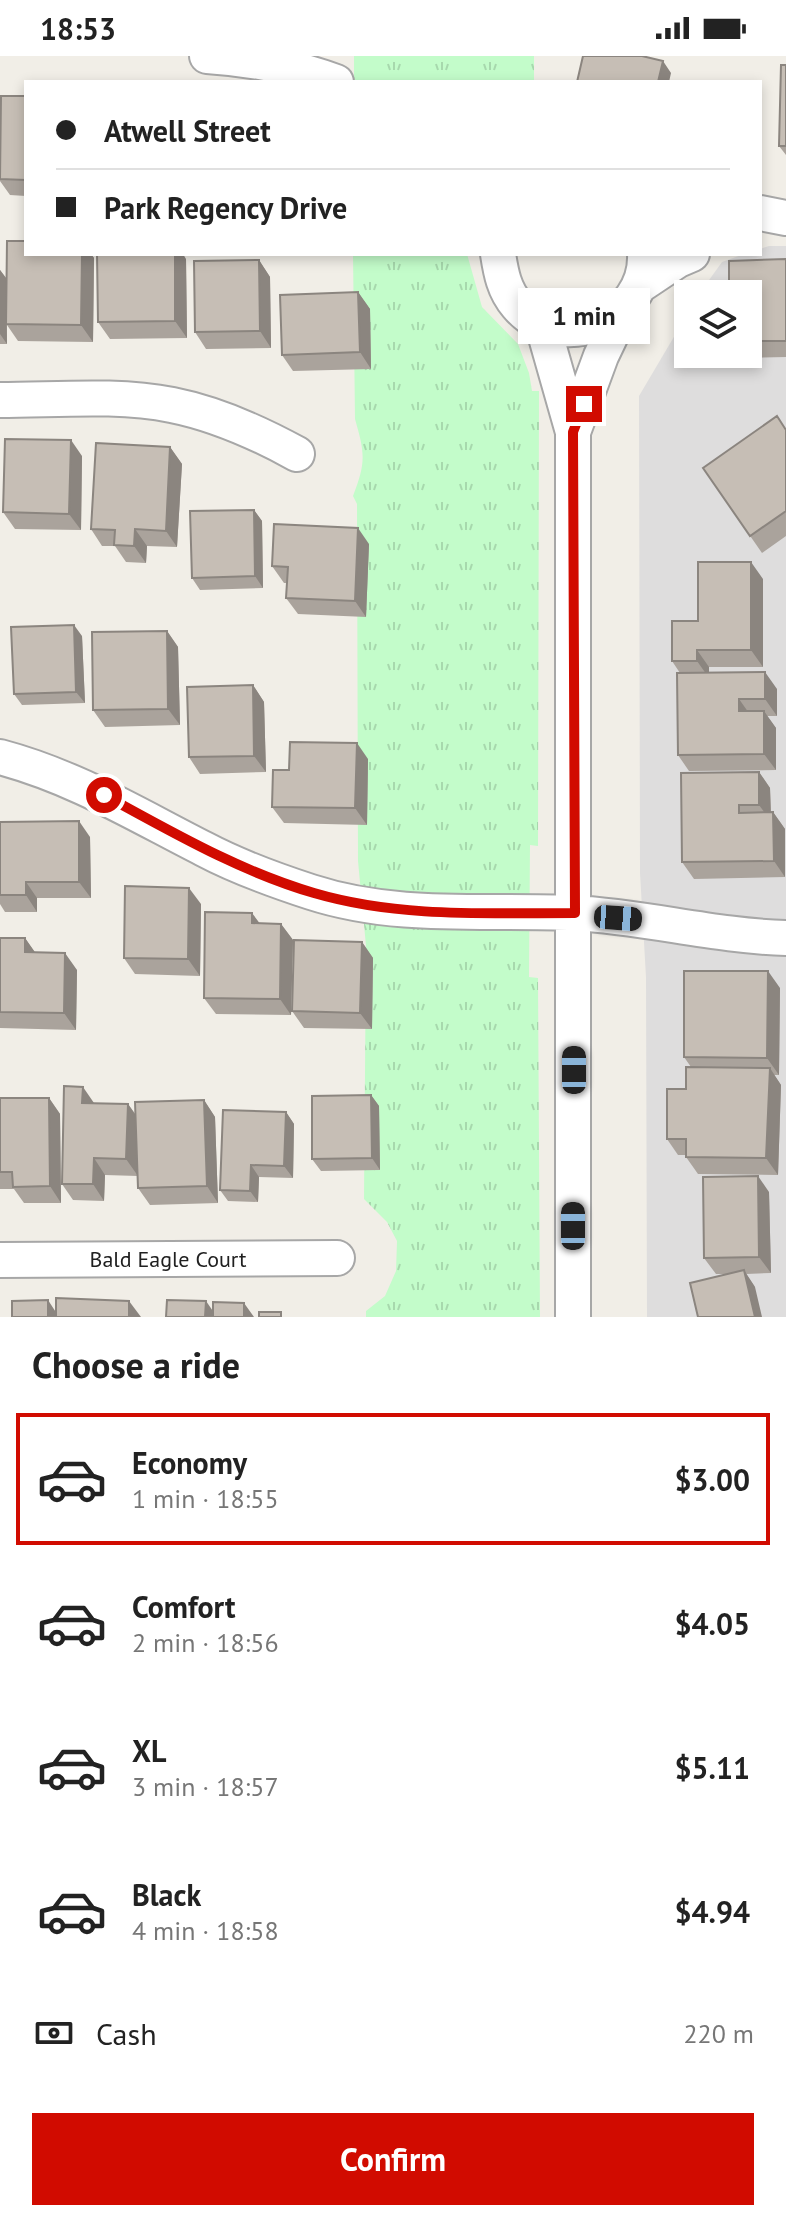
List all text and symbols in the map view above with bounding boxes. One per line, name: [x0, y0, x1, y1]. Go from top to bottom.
text: 18:53: [40, 9, 116, 48]
text: Atwell Street: [104, 111, 271, 150]
text: Park Regency Drive: [104, 188, 347, 227]
map controls: [674, 280, 762, 368]
button: layers: [674, 280, 762, 368]
callout: 1 min: [518, 288, 650, 344]
text: 1 min: [552, 299, 616, 332]
route end: [566, 386, 602, 422]
route start: [86, 777, 122, 813]
car: [593, 904, 643, 932]
car: [562, 1046, 586, 1094]
car: [561, 1202, 585, 1250]
street label: Bald Eagle Court: [90, 1245, 247, 1273]
text: Choose a ride: [32, 1341, 240, 1388]
icon: car: [36, 1443, 108, 1515]
text: Economy: [132, 1443, 247, 1482]
text: $3.00: [675, 1460, 750, 1499]
text: 1 min · 18:55: [132, 1482, 279, 1515]
icon: car: [36, 1587, 108, 1659]
text: Comfort: [132, 1587, 235, 1626]
text: $4.05: [675, 1604, 750, 1643]
text: 2 min · 18:56: [132, 1626, 279, 1659]
icon: car: [36, 1731, 108, 1803]
text: XL: [132, 1731, 166, 1770]
text: $5.11: [675, 1748, 750, 1787]
text: 3 min · 18:57: [132, 1770, 279, 1803]
icon: car: [36, 1875, 108, 1947]
text: Black: [132, 1875, 201, 1914]
text: $4.94: [675, 1892, 750, 1931]
text: 4 min · 18:58: [132, 1914, 279, 1947]
icon: cash: [32, 2011, 76, 2055]
text: Cash: [96, 2014, 157, 2053]
text: 220 m: [683, 2017, 754, 2050]
button: Confirm: [32, 2113, 754, 2205]

